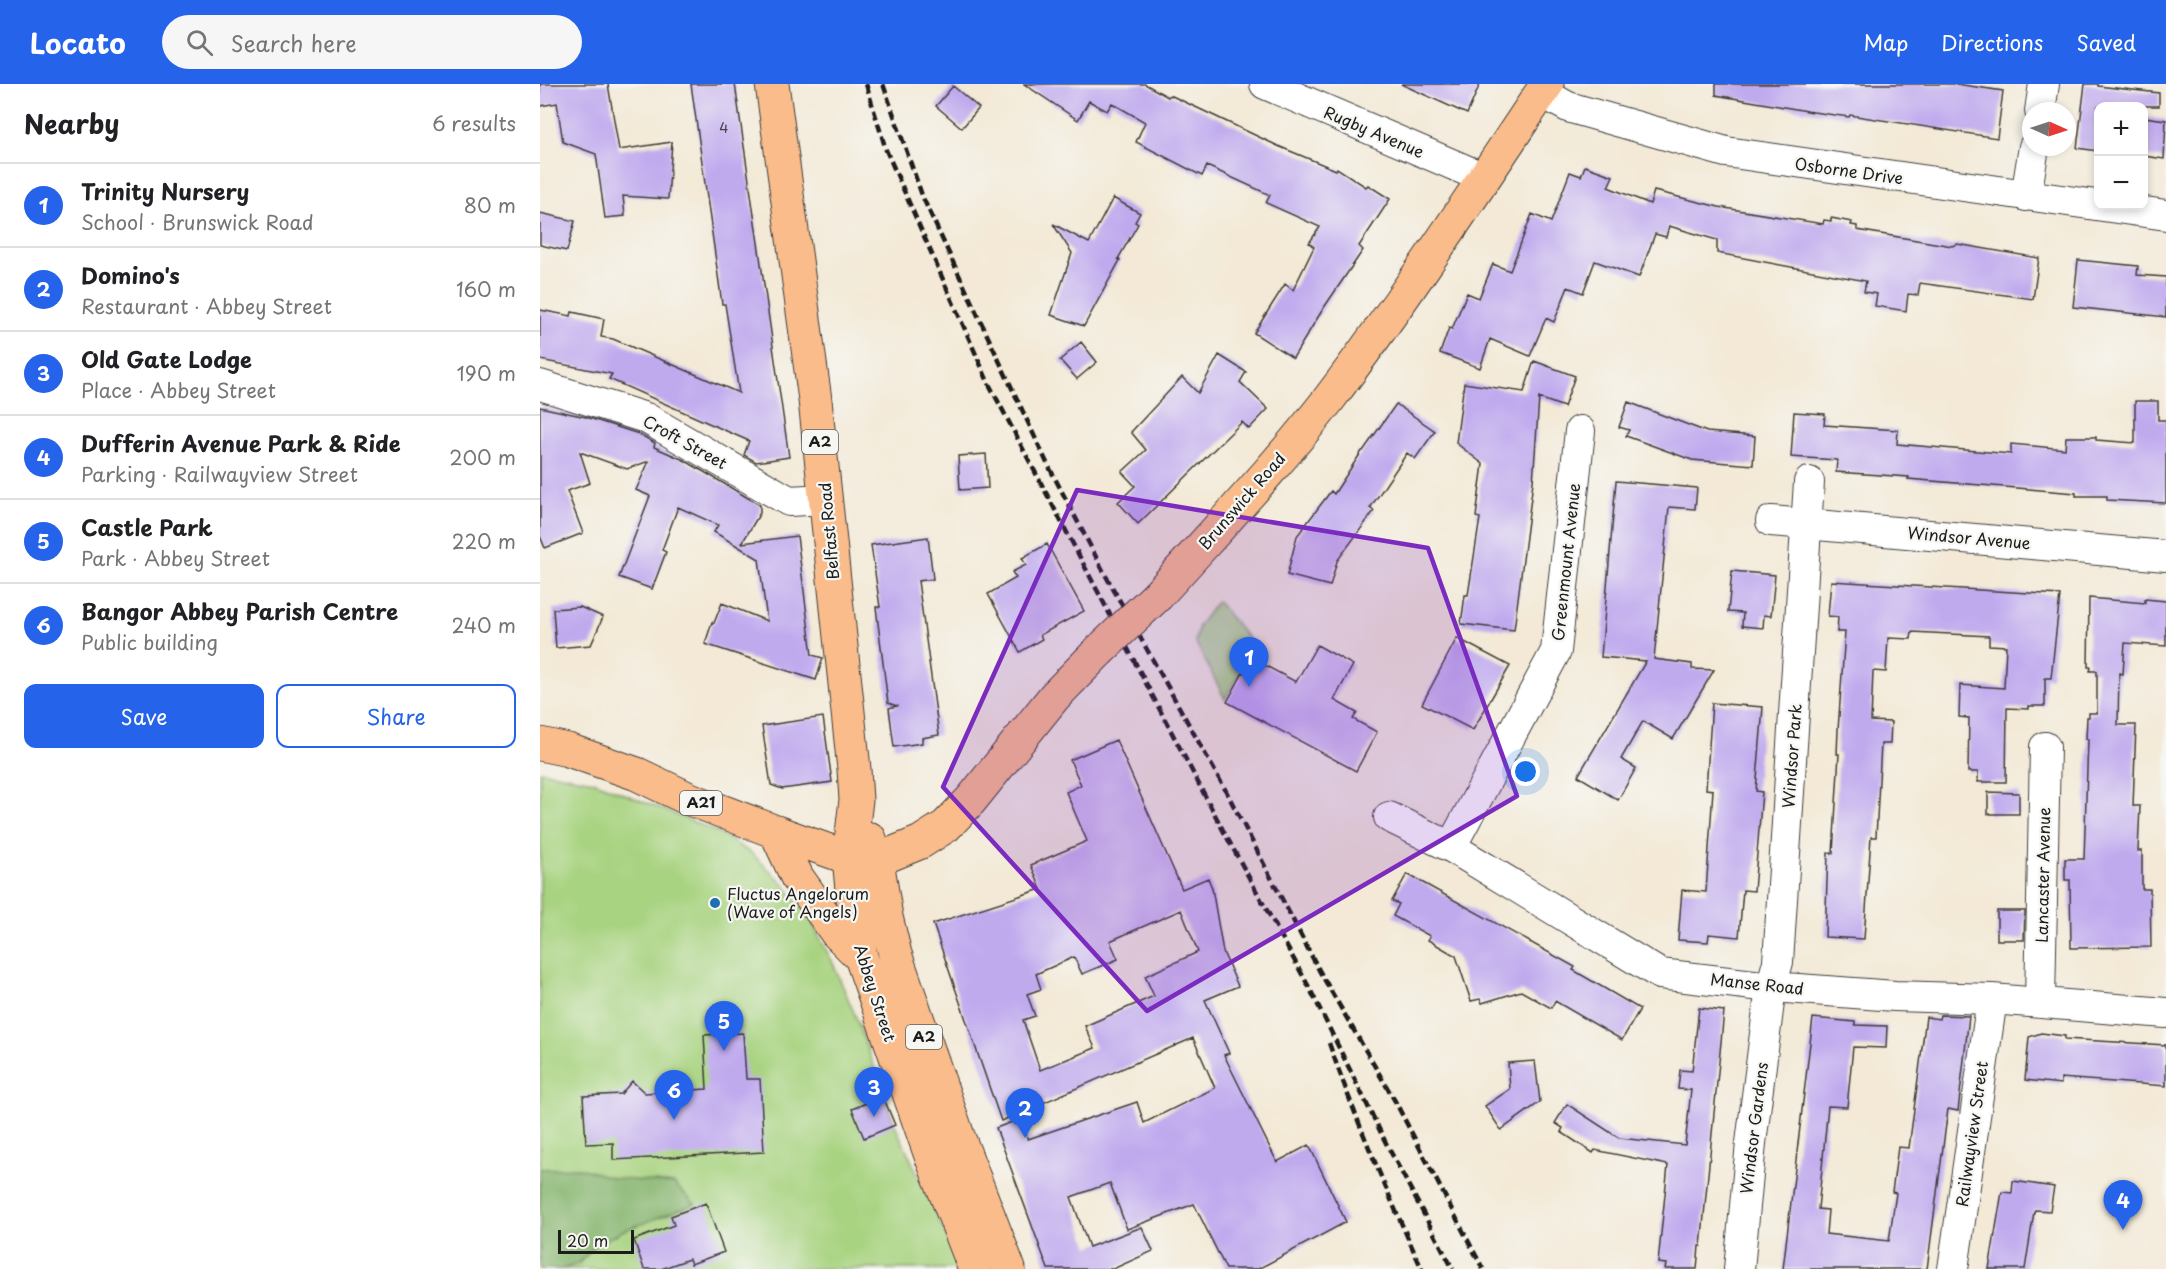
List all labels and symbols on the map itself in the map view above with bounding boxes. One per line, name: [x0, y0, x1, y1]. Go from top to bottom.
street label: Rugby Avenue: [1321, 99, 1428, 163]
north arrow: [2022, 102, 2076, 156]
house number: 4: [719, 117, 729, 138]
street label: Osborne Drive: [1793, 151, 1905, 189]
street label: Croft Street: [639, 408, 732, 474]
road number: A2: [802, 430, 838, 454]
street label: Brunswick Road: [1192, 446, 1290, 554]
street label: Belfast Road: [812, 481, 844, 581]
street label: Greenmount Avenue: [1545, 482, 1585, 642]
street label: Windsor Avenue: [1906, 520, 2032, 554]
pin: 1: [1230, 638, 1268, 687]
street label: Windsor Park: [1775, 703, 1807, 809]
your location: [1511, 757, 1540, 786]
road number: A21: [680, 791, 722, 815]
street label: Lancaster Avenue: [2029, 807, 2055, 943]
place label: Fluctus Angelorum (Wave of Angels): [727, 881, 869, 923]
marker: Fluctus Angelorum (Wave of Angels): [708, 896, 722, 910]
street label: Abbey Street: [849, 941, 903, 1045]
street label: Manse Road: [1709, 966, 1805, 1000]
pin: 5: [704, 1002, 744, 1051]
road number: A2: [906, 1025, 942, 1049]
street label: Railwayview Street: [1949, 1059, 1993, 1208]
street label: Windsor Gardens: [1733, 1061, 1773, 1195]
pin: 3: [854, 1068, 894, 1117]
pin: 6: [654, 1070, 694, 1120]
pin: 2: [1006, 1088, 1044, 1138]
pin: 4: [2104, 1180, 2142, 1230]
scale bar: [558, 1227, 634, 1254]

